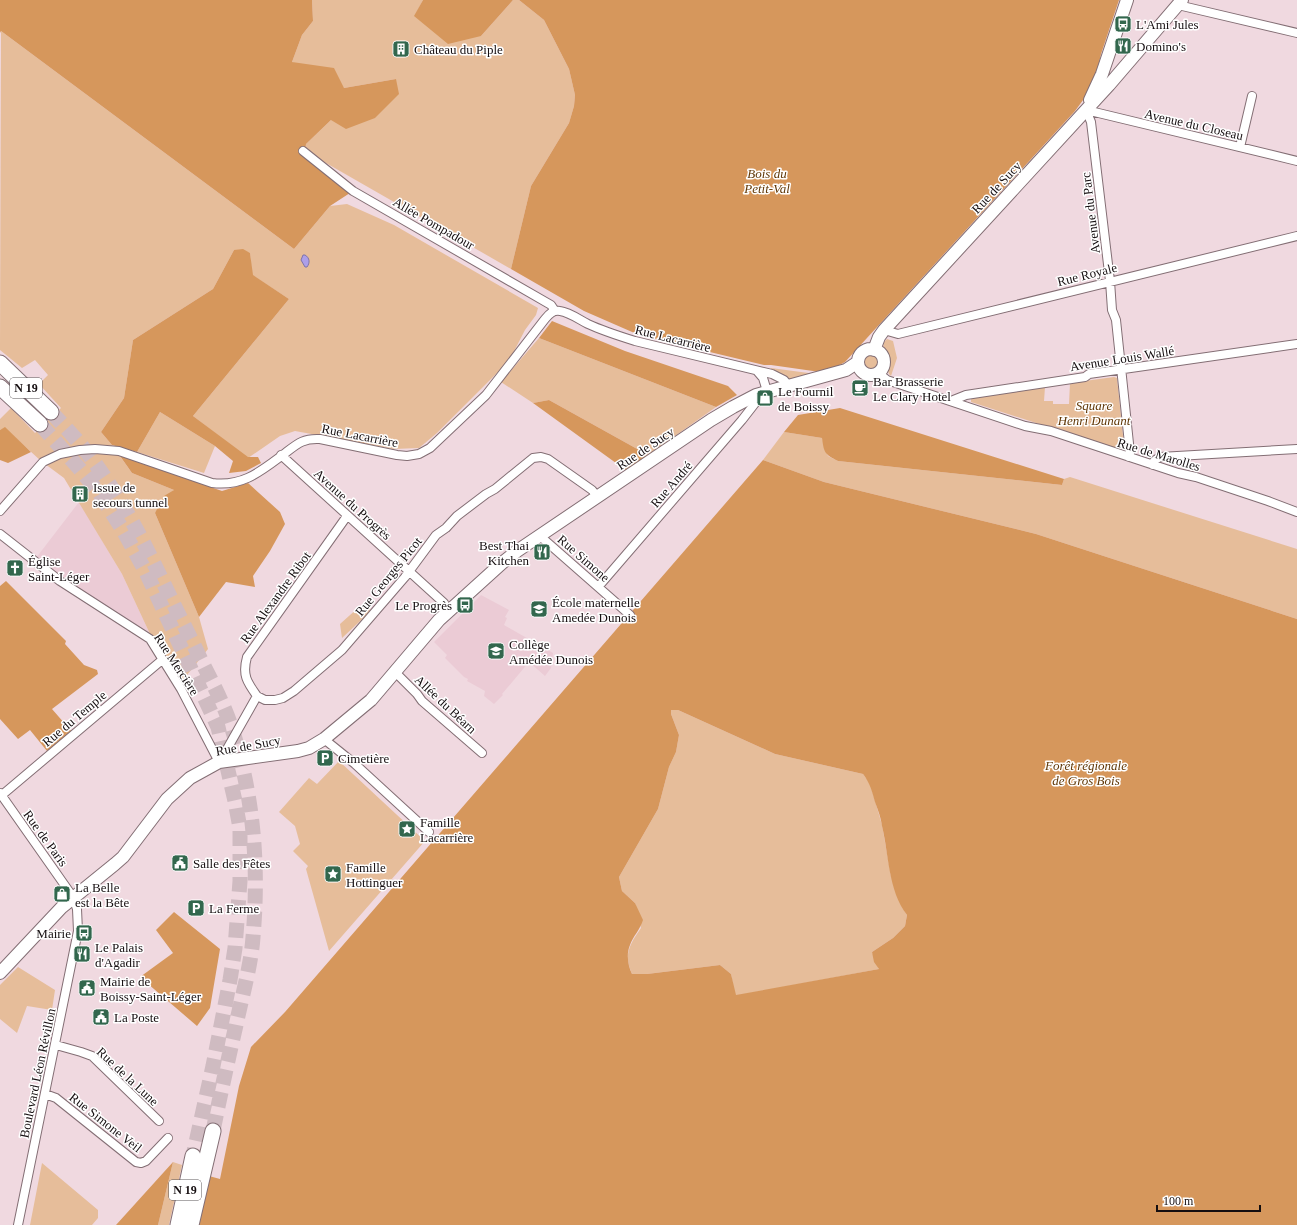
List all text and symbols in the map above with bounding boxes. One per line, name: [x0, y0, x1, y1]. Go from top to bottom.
bus stop icon: L'Ami Jules: [1113, 14, 1133, 34]
place label: L'Ami Jules: [1136, 17, 1199, 32]
restaurant icon: Domino's: [1113, 36, 1133, 56]
building icon: Château du Piple: [391, 39, 411, 59]
place label: Domino's: [1136, 39, 1186, 54]
place label: Château du Piple: [414, 42, 503, 57]
street label: Avenue du Closeau: [1143, 106, 1245, 143]
street label: Rue de Sucy: [968, 158, 1025, 216]
park label: Bois du Petit-Val: [743, 166, 790, 196]
street label: Avenue du Parc: [1078, 171, 1103, 255]
street label: Allée Pompadour: [390, 194, 478, 253]
street label: Rue Royale: [1056, 260, 1119, 289]
street label: Rue Lacarrière: [633, 322, 713, 355]
street label: Avenue Louis Wallé: [1069, 343, 1175, 374]
place label: Bar Brasserie Le Clary Hotel: [873, 374, 951, 404]
road number: N 19: [10, 378, 42, 398]
cafe icon: Bar Brasserie Le Clary Hotel: [850, 378, 870, 398]
place label: Le Fournil de Boissy: [778, 384, 834, 414]
shop icon: Le Fournil de Boissy: [755, 388, 775, 408]
park label: Square Henri Dunant: [1057, 398, 1131, 428]
street label: Rue Lacarrière: [320, 421, 400, 450]
street label: Rue de Sucy: [614, 424, 677, 473]
street label: Rue de Marolles: [1116, 435, 1202, 474]
street label: Rue André: [647, 458, 696, 510]
street label: Avenue du Progrès: [311, 466, 394, 543]
place label: Issue de secours tunnel: [93, 480, 168, 510]
building icon: Issue de secours tunnel: [70, 484, 90, 504]
street label: Rue Simone: [555, 532, 613, 585]
street label: Rue Georges Picot: [352, 534, 425, 619]
place label: Best Thai Kitchen: [479, 538, 529, 568]
restaurant icon: Best Thai Kitchen: [532, 542, 552, 562]
street label: Rue Alexandre Ribot: [237, 548, 314, 646]
place label: Église Saint-Léger: [28, 554, 90, 584]
church icon: Église Saint-Léger: [5, 558, 25, 578]
bus stop icon: Le Progrès: [455, 595, 475, 615]
place label: École maternelle Amedée Dunois: [552, 595, 640, 625]
place label: Le Progrès: [395, 598, 452, 613]
school or university icon: École maternelle Amedée Dunois: [529, 599, 549, 619]
street label: Rue Mercière: [151, 630, 202, 698]
place label: Collège Amédée Dunois: [509, 637, 593, 667]
school or university icon: Collège Amédée Dunois: [486, 641, 506, 661]
street label: Allée du Béarn: [412, 672, 480, 737]
street label: Rue du Temple: [39, 687, 110, 750]
street label: Rue de Sucy: [214, 732, 282, 759]
parking icon: Cimetière: [315, 748, 335, 768]
place label: Cimetière: [338, 751, 389, 766]
park label: Forêt régionale de Gros Bois: [1044, 758, 1127, 788]
street label: Rue de Paris: [20, 807, 71, 869]
place label: Famille Lacarrière: [420, 815, 474, 845]
place icon: Famille Lacarrière: [397, 819, 417, 839]
public building icon: Salle des Fêtes: [170, 853, 190, 873]
place label: Salle des Fêtes: [193, 856, 270, 871]
place label: Famille Hottinguer: [346, 860, 403, 890]
place icon: Famille Hottinguer: [323, 864, 343, 884]
place label: La Belle est la Bête: [75, 880, 129, 910]
shop icon: La Belle est la Bête: [52, 884, 72, 904]
parking icon: La Ferme: [186, 898, 206, 918]
place label: La Ferme: [209, 901, 259, 916]
bus stop icon: Mairie: [74, 923, 94, 943]
place label: Mairie: [36, 926, 71, 941]
place label: Le Palais d'Agadir: [95, 940, 143, 970]
restaurant icon: Le Palais d'Agadir: [72, 944, 92, 964]
place label: Mairie de Boissy-Saint-Léger: [100, 974, 202, 1004]
public building icon: Mairie de Boissy-Saint-Léger: [77, 978, 97, 998]
street label: Boulevard Léon Révillon: [16, 1006, 59, 1139]
public building icon: La Poste: [91, 1007, 111, 1027]
place label: La Poste: [114, 1010, 159, 1025]
street label: Rue de la Lune: [94, 1044, 162, 1109]
street label: Rue Simone Veil: [66, 1089, 145, 1156]
road number: N 19: [169, 1180, 201, 1200]
scale bar: [1157, 1187, 1260, 1213]
text: 100 m: [1163, 1194, 1194, 1208]

